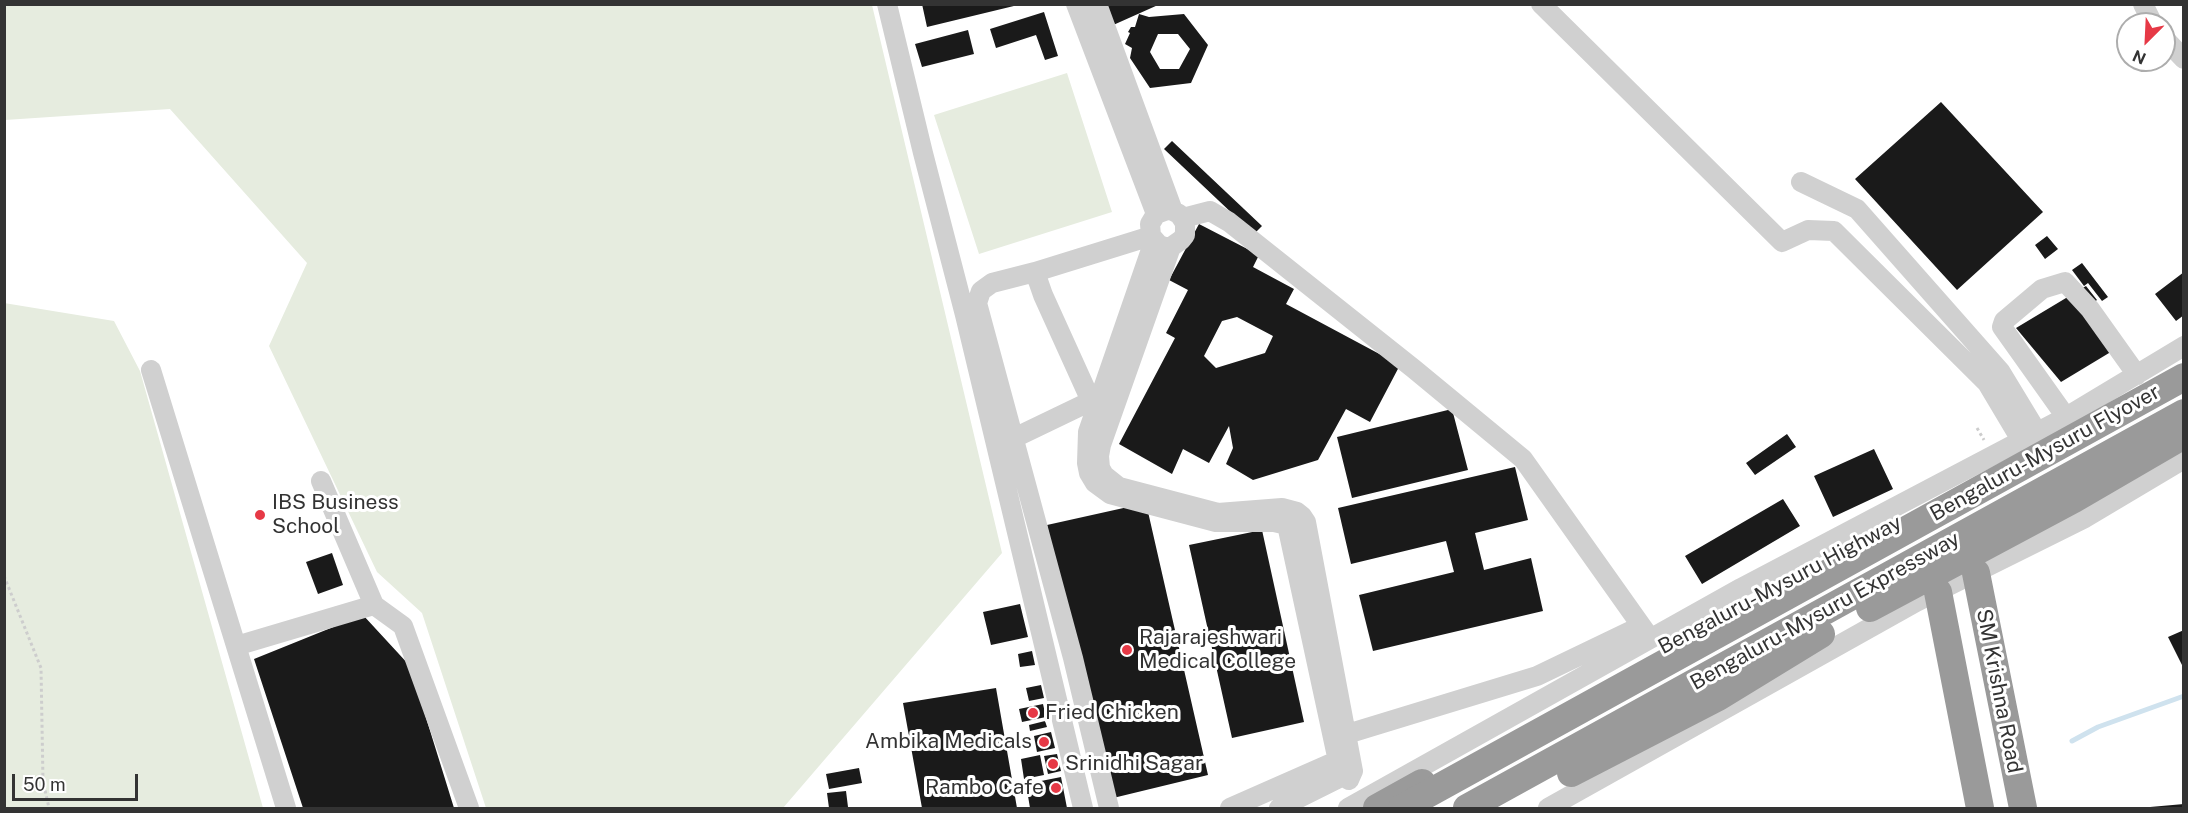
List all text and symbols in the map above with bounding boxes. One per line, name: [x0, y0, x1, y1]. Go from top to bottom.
north arrow: [2116, 12, 2176, 72]
text: N: [2130, 46, 2149, 68]
street label: Bengaluru-Mysuru Flyover: [1926, 379, 2164, 527]
place label: IBS Business School: [272, 490, 399, 540]
marker: IBS Business School: [253, 508, 267, 522]
street label: Bengaluru-Mysuru Highway: [1654, 510, 1906, 660]
street label: Bengaluru-Mysuru Expressway: [1686, 526, 1964, 696]
street label: SM Krishna Road: [1971, 607, 2027, 775]
place label: Rajarajeshwari Medical College: [1139, 625, 1296, 675]
marker: Rajarajeshwari Medical College: [1120, 643, 1134, 657]
place label: Fried Chicken: [1045, 700, 1179, 726]
marker: Fried Chicken: [1026, 706, 1040, 720]
place label: Ambika Medicals: [865, 729, 1032, 755]
marker: Ambika Medicals: [1037, 735, 1051, 749]
place label: Srinidhi Sagar: [1065, 751, 1203, 777]
marker: Srinidhi Sagar: [1046, 757, 1060, 771]
scale bar: [15, 762, 141, 800]
text: 50 m: [23, 774, 66, 795]
place label: Rambo Cafe: [925, 775, 1044, 801]
marker: Rambo Cafe: [1049, 781, 1063, 795]

